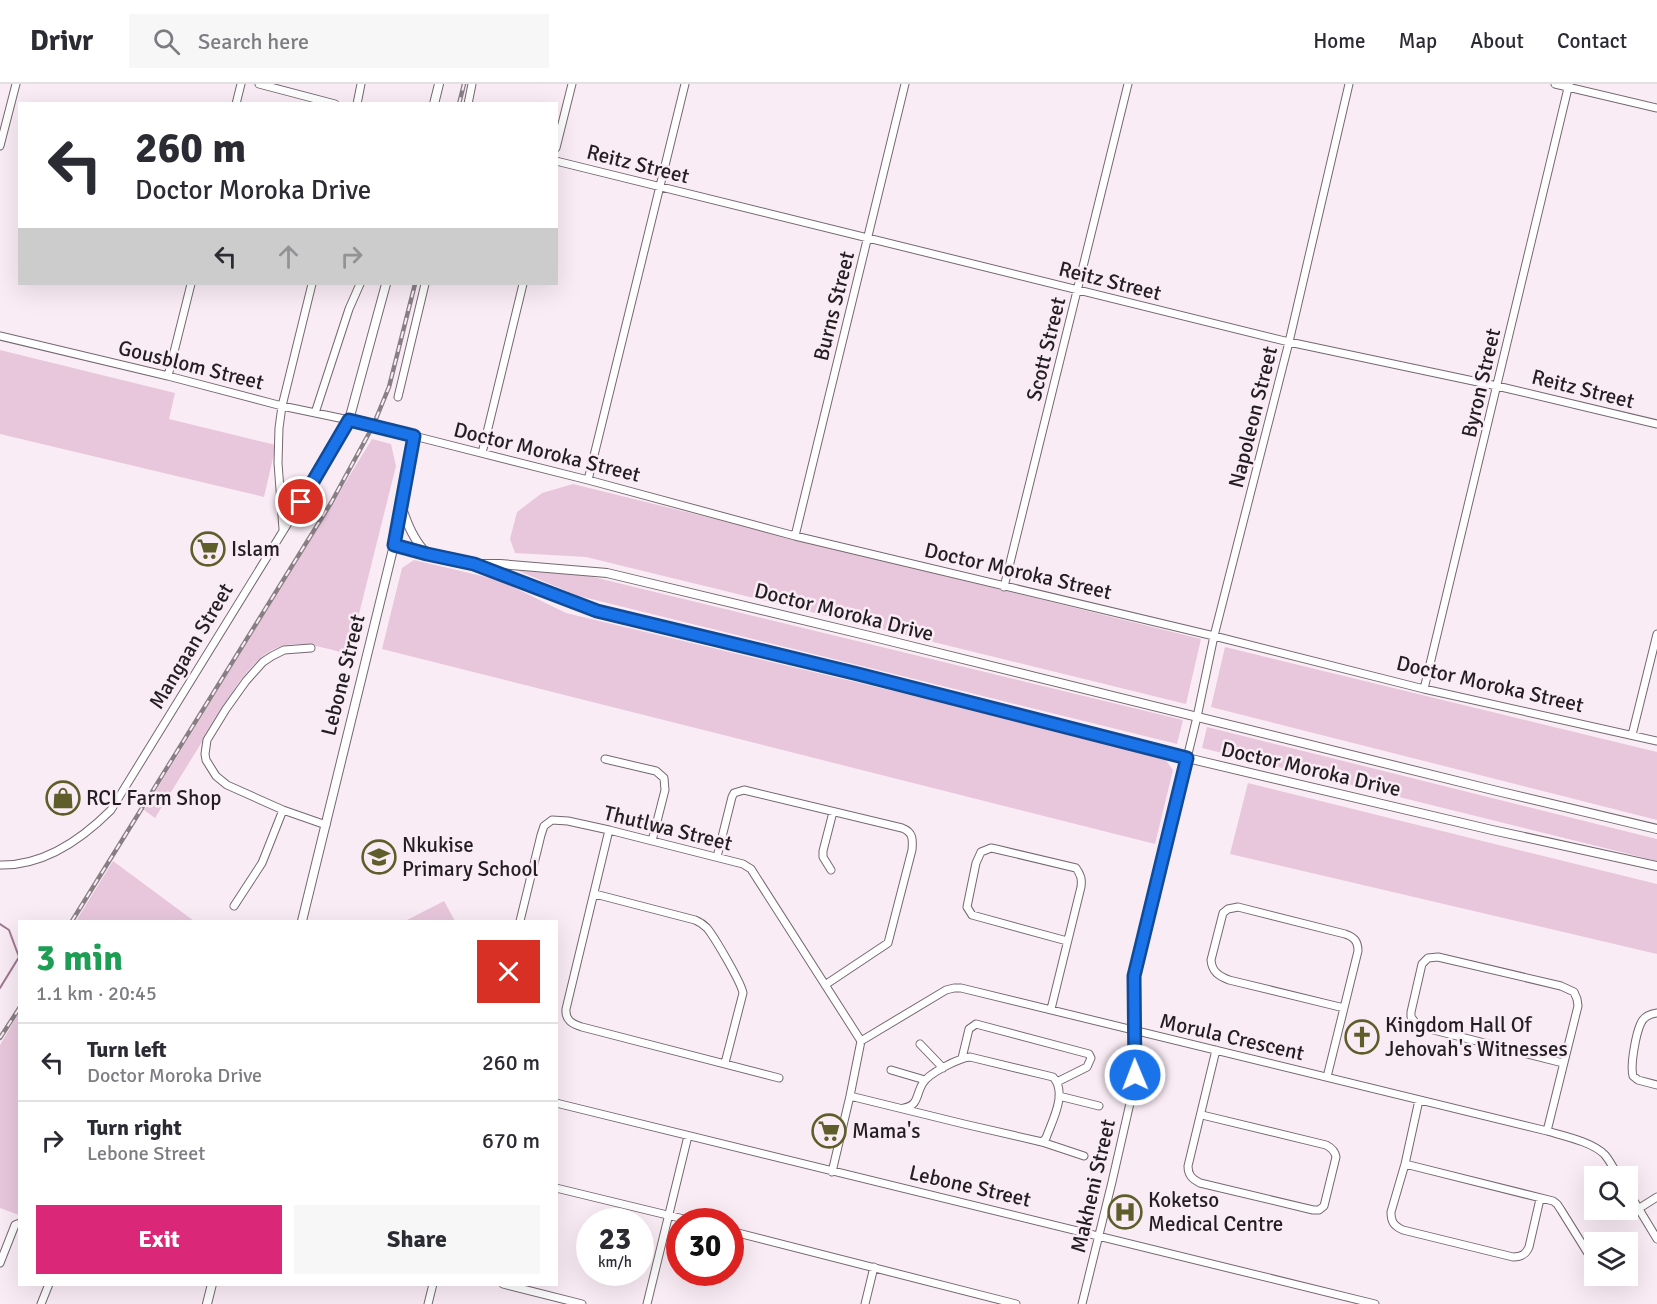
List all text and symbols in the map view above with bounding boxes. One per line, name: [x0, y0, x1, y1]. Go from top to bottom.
search box: [129, 14, 549, 68]
text: Drivr: [30, 24, 93, 58]
icon: search: [150, 25, 183, 58]
text: Search here: [198, 28, 309, 55]
text: Home: [1313, 28, 1366, 54]
text: Map: [1399, 28, 1437, 54]
text: About: [1470, 28, 1524, 54]
text: Contact: [1557, 28, 1627, 54]
text: 260 m: [135, 123, 246, 174]
icon: left: [36, 126, 114, 204]
street label: Reitz Street: [584, 139, 692, 189]
text: Doctor Moroka Drive: [135, 174, 371, 207]
icon: left: [209, 240, 242, 273]
icon: ahead: [272, 240, 305, 273]
icon: right: [335, 240, 368, 273]
street label: Burns Street: [808, 249, 860, 363]
street label: Reitz Street: [1056, 256, 1164, 306]
street label: Scott Street: [1021, 294, 1071, 404]
street label: Byron Street: [1456, 326, 1506, 440]
street label: Gousblom Street: [116, 334, 266, 396]
street label: Napoleon Street: [1223, 343, 1283, 491]
street label: Reitz Street: [1529, 364, 1637, 414]
street label: Doctor Moroka Street: [451, 416, 643, 488]
pin: [275, 476, 326, 527]
icon: arrive: [284, 485, 317, 518]
supermarket icon: Islam: [190, 531, 226, 567]
place label: Islam: [231, 536, 280, 562]
street label: Doctor Moroka Street: [922, 537, 1114, 605]
street label: Doctor Moroka Drive: [752, 577, 936, 647]
street label: Mangaan Street: [143, 578, 239, 714]
street label: Lebone Street: [315, 612, 371, 738]
street label: Doctor Moroka Street: [1394, 650, 1586, 718]
street label: Doctor Moroka Drive: [1219, 736, 1403, 802]
shop icon: RCL Farm Shop: [45, 780, 81, 816]
place label: RCL Farm Shop: [86, 785, 221, 811]
street label: Thutlwa Street: [601, 799, 735, 857]
place label: Nkukise Primary School: [402, 832, 538, 882]
school or university icon: Nkukise Primary School: [361, 839, 397, 875]
text: 3 min: [36, 936, 123, 981]
button: close: [477, 940, 540, 1003]
text: 1.1 km · 20:45: [36, 981, 157, 1006]
street label: Morula Crescent: [1157, 1008, 1307, 1066]
place label: Kingdom Hall Of Jehovah's Witnesses: [1385, 1012, 1568, 1062]
church icon: Kingdom Hall Of Jehovah's Witnesses: [1344, 1019, 1380, 1055]
text: Turn left: [87, 1036, 167, 1063]
position arrow: [1103, 1043, 1167, 1107]
icon: left: [36, 1046, 69, 1079]
text: 260 m: [482, 1049, 540, 1076]
text: Doctor Moroka Drive: [87, 1063, 262, 1088]
supermarket icon: Mama's: [811, 1113, 847, 1149]
text: Turn right: [87, 1114, 182, 1141]
street label: Makheni Street: [1065, 1117, 1121, 1255]
place label: Mama's: [852, 1118, 921, 1144]
icon: right: [36, 1124, 69, 1157]
text: 670 m: [482, 1127, 540, 1154]
text: Lebone Street: [87, 1141, 205, 1166]
street label: Lebone Street: [907, 1159, 1033, 1213]
map controls: [1584, 1166, 1638, 1286]
button: search: [1584, 1166, 1638, 1220]
place label: Koketso Medical Centre: [1148, 1187, 1283, 1237]
hospital icon: Koketso Medical Centre: [1107, 1194, 1143, 1230]
button: Exit: [36, 1205, 282, 1274]
button: Share: [294, 1205, 540, 1274]
speed limit sign: 30: [666, 1208, 744, 1286]
text: 23: [599, 1221, 631, 1258]
button: layers: [1584, 1232, 1638, 1286]
text: km/h: [598, 1253, 632, 1271]

